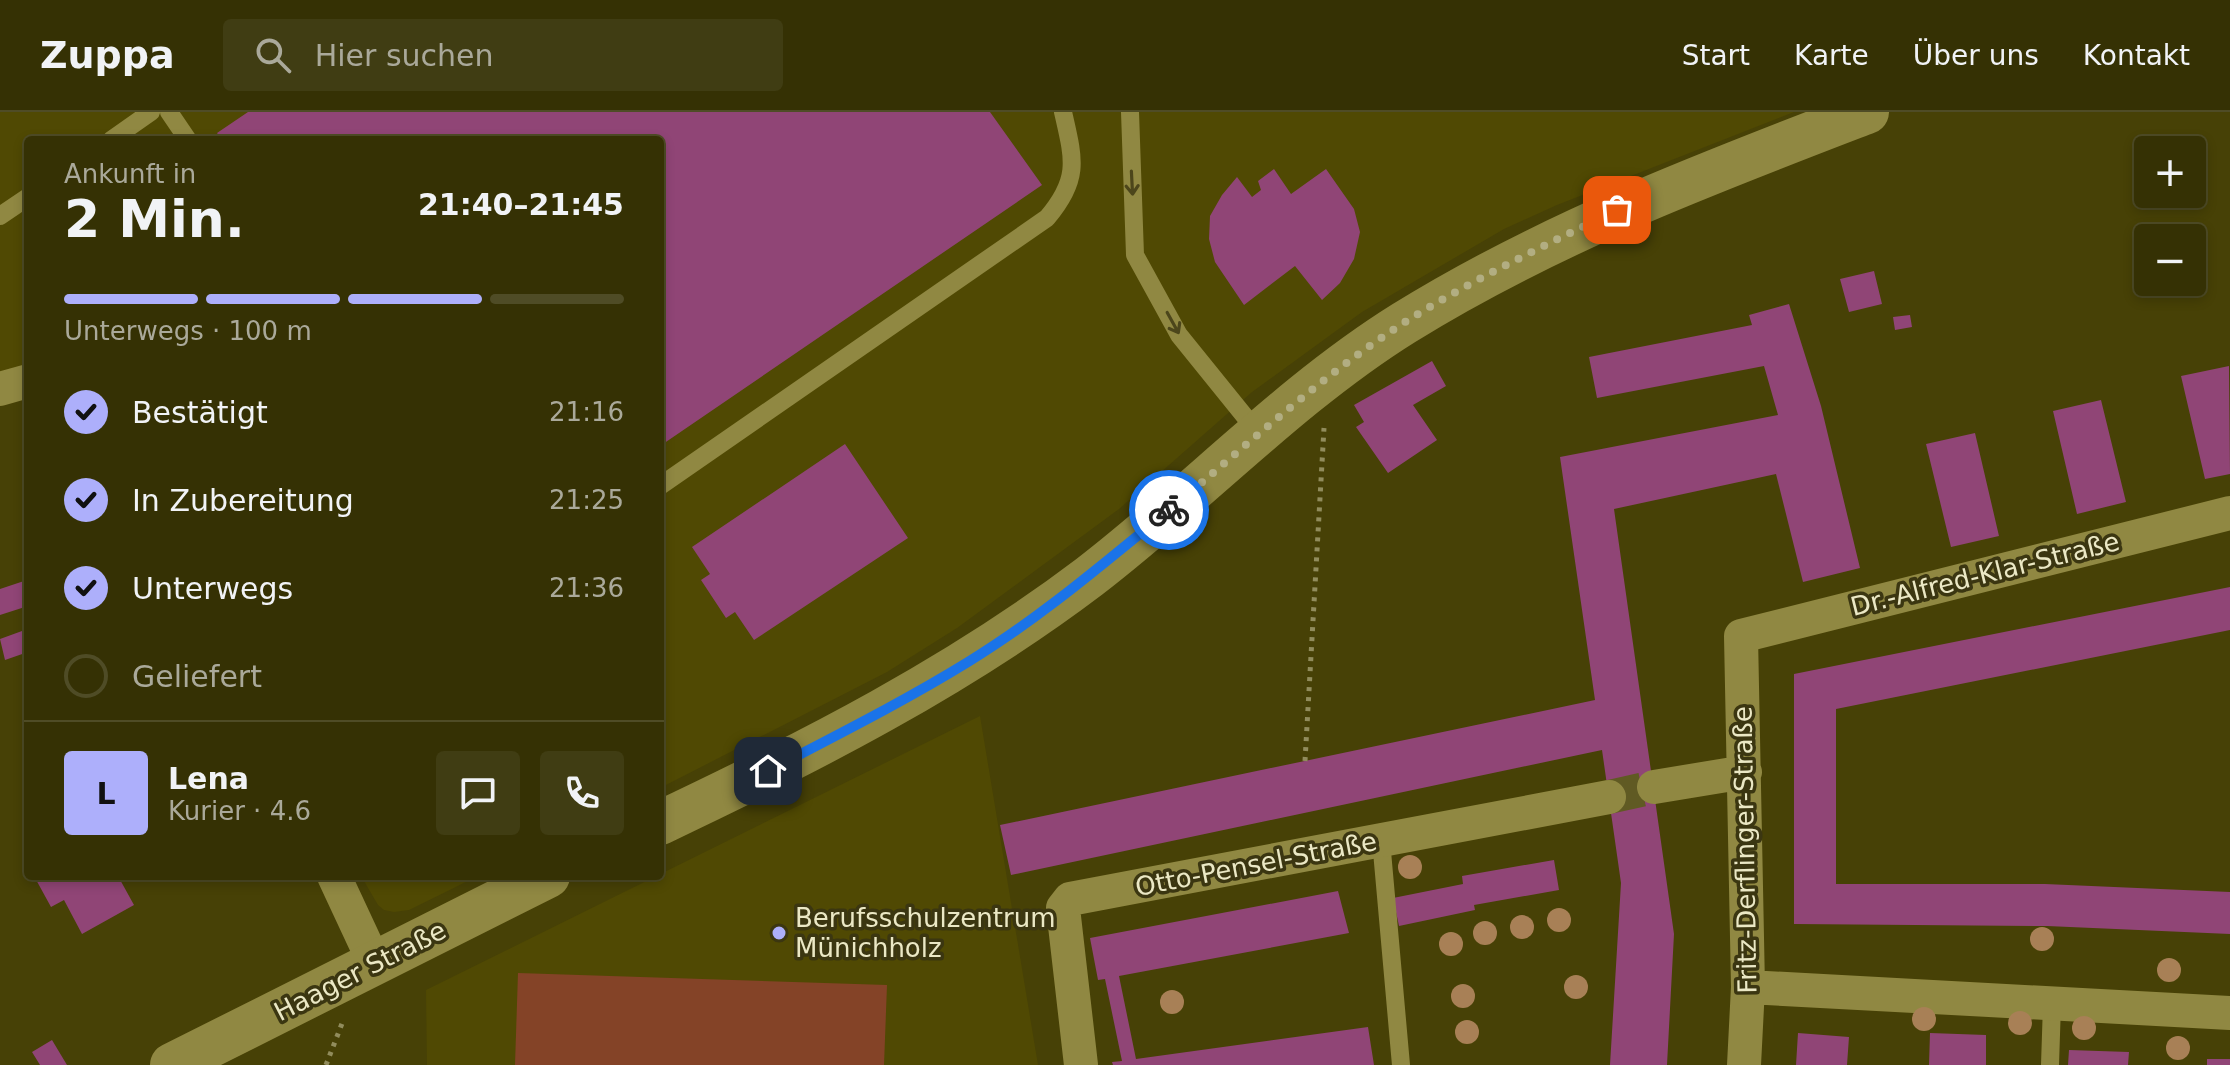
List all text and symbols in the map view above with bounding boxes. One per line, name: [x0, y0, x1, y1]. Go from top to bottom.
search box: [223, 19, 783, 91]
text: Zuppa: [40, 33, 175, 77]
icon: search: [251, 33, 295, 77]
text: Hier suchen: [315, 38, 494, 73]
text: Start: [1682, 39, 1750, 72]
text: Karte: [1794, 39, 1869, 72]
text: Über uns: [1913, 39, 2039, 72]
text: Kontakt: [2083, 39, 2190, 72]
map controls: [2134, 136, 2206, 296]
button: +: [2134, 136, 2206, 208]
text: Ankunft in: [64, 159, 196, 189]
one-way arrow: [1125, 169, 1140, 196]
pin: [1583, 176, 1651, 244]
text: 21:40–21:45: [418, 187, 624, 222]
icon: bag: [1595, 188, 1639, 232]
text: 2 Min.: [64, 189, 245, 249]
button: −: [2134, 224, 2206, 296]
one-way arrow: [1165, 311, 1181, 334]
text: Unterwegs · 100 m: [64, 316, 312, 346]
icon: check: [64, 390, 108, 434]
text: Bestätigt: [132, 395, 268, 430]
text: 21:16: [549, 397, 624, 427]
courier: [1129, 470, 1209, 550]
icon: check: [64, 478, 108, 522]
text: In Zubereitung: [132, 483, 354, 518]
text: 21:25: [549, 485, 624, 515]
icon: bike: [1147, 488, 1191, 532]
street label: Dr.-Alfred-Klar-Straße: [1848, 526, 2122, 622]
icon: check: [64, 566, 108, 610]
text: Unterwegs: [132, 571, 293, 606]
text: 21:36: [549, 573, 624, 603]
text: Geliefert: [132, 659, 262, 694]
street label: Fritz-Derflinger-Straße: [1727, 706, 1763, 994]
pin: [734, 737, 802, 805]
icon: home: [746, 749, 790, 793]
button: chat: [436, 751, 520, 835]
button: phone: [540, 751, 624, 835]
text: Lena: [168, 761, 249, 796]
text: L: [96, 776, 116, 811]
text: Kurier · 4.6: [168, 796, 311, 826]
street label: Otto-Pensel-Straße: [1133, 826, 1379, 902]
place label: Berufsschulzentrum Münichholz: [795, 903, 1056, 963]
street label: Haager Straße: [269, 915, 451, 1027]
marker: Berufsschulzentrum Münichholz: [770, 924, 788, 942]

